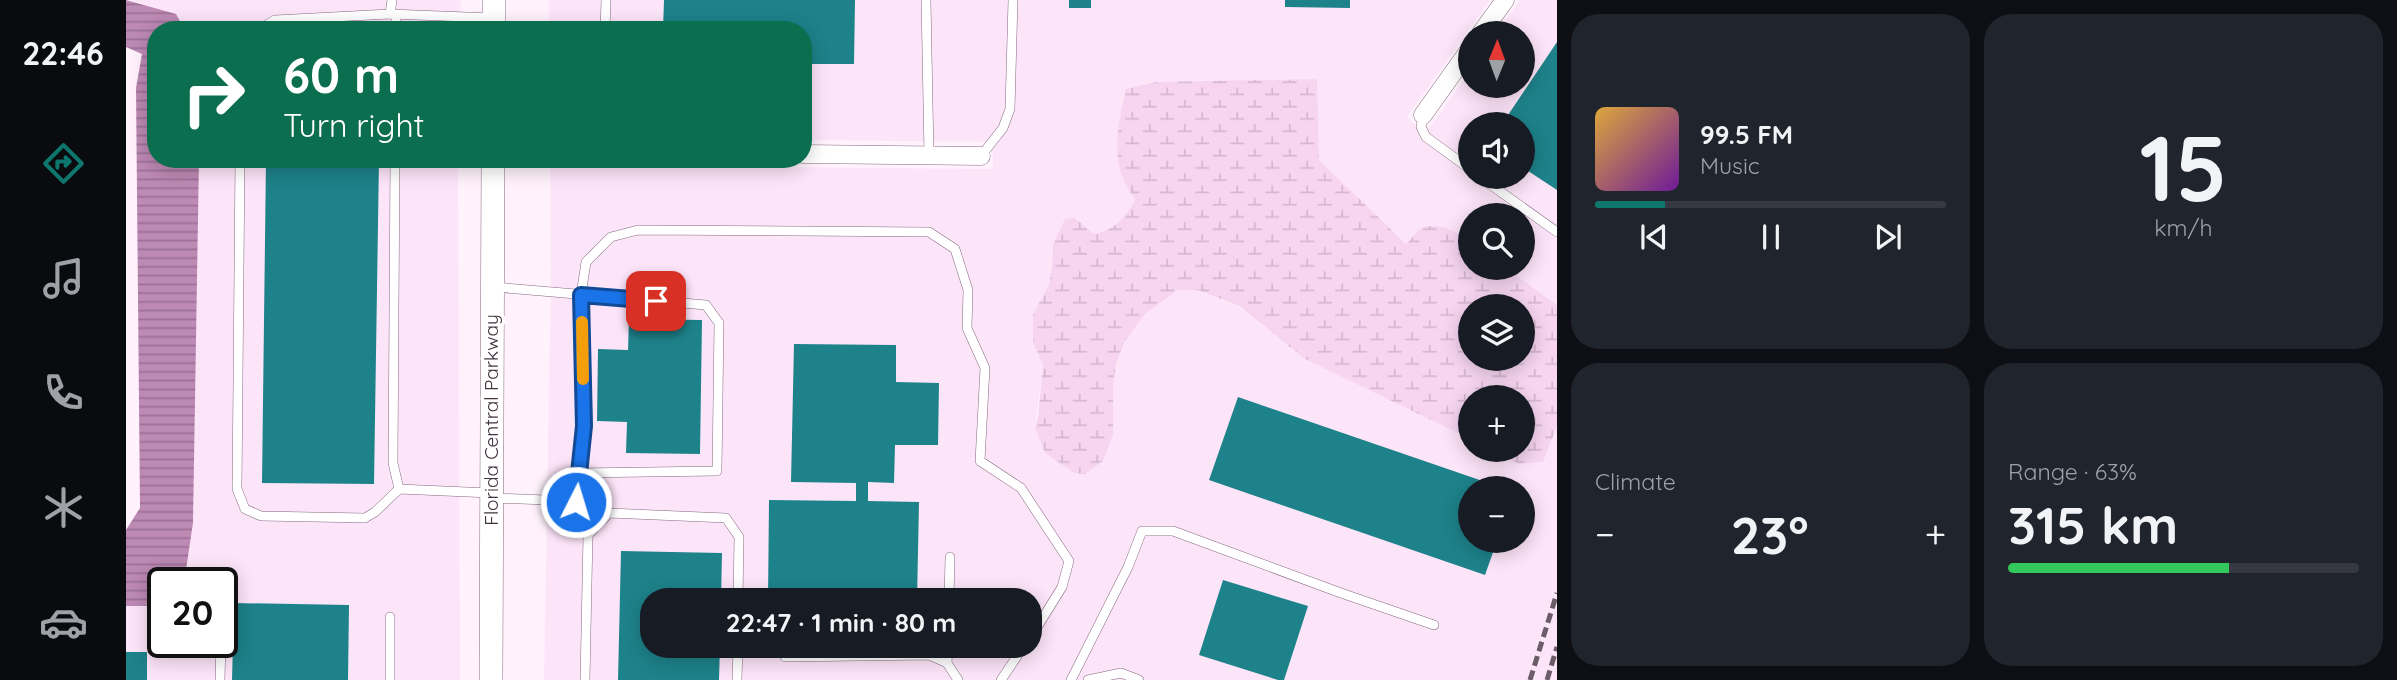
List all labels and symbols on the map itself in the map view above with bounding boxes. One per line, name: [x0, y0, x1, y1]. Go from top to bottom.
north arrow: [1458, 21, 1535, 98]
pin: [626, 271, 686, 331]
street label: Florida Central Parkway: [479, 314, 503, 526]
position arrow: [539, 465, 613, 539]
speed limit sign: 20: [147, 567, 238, 658]

